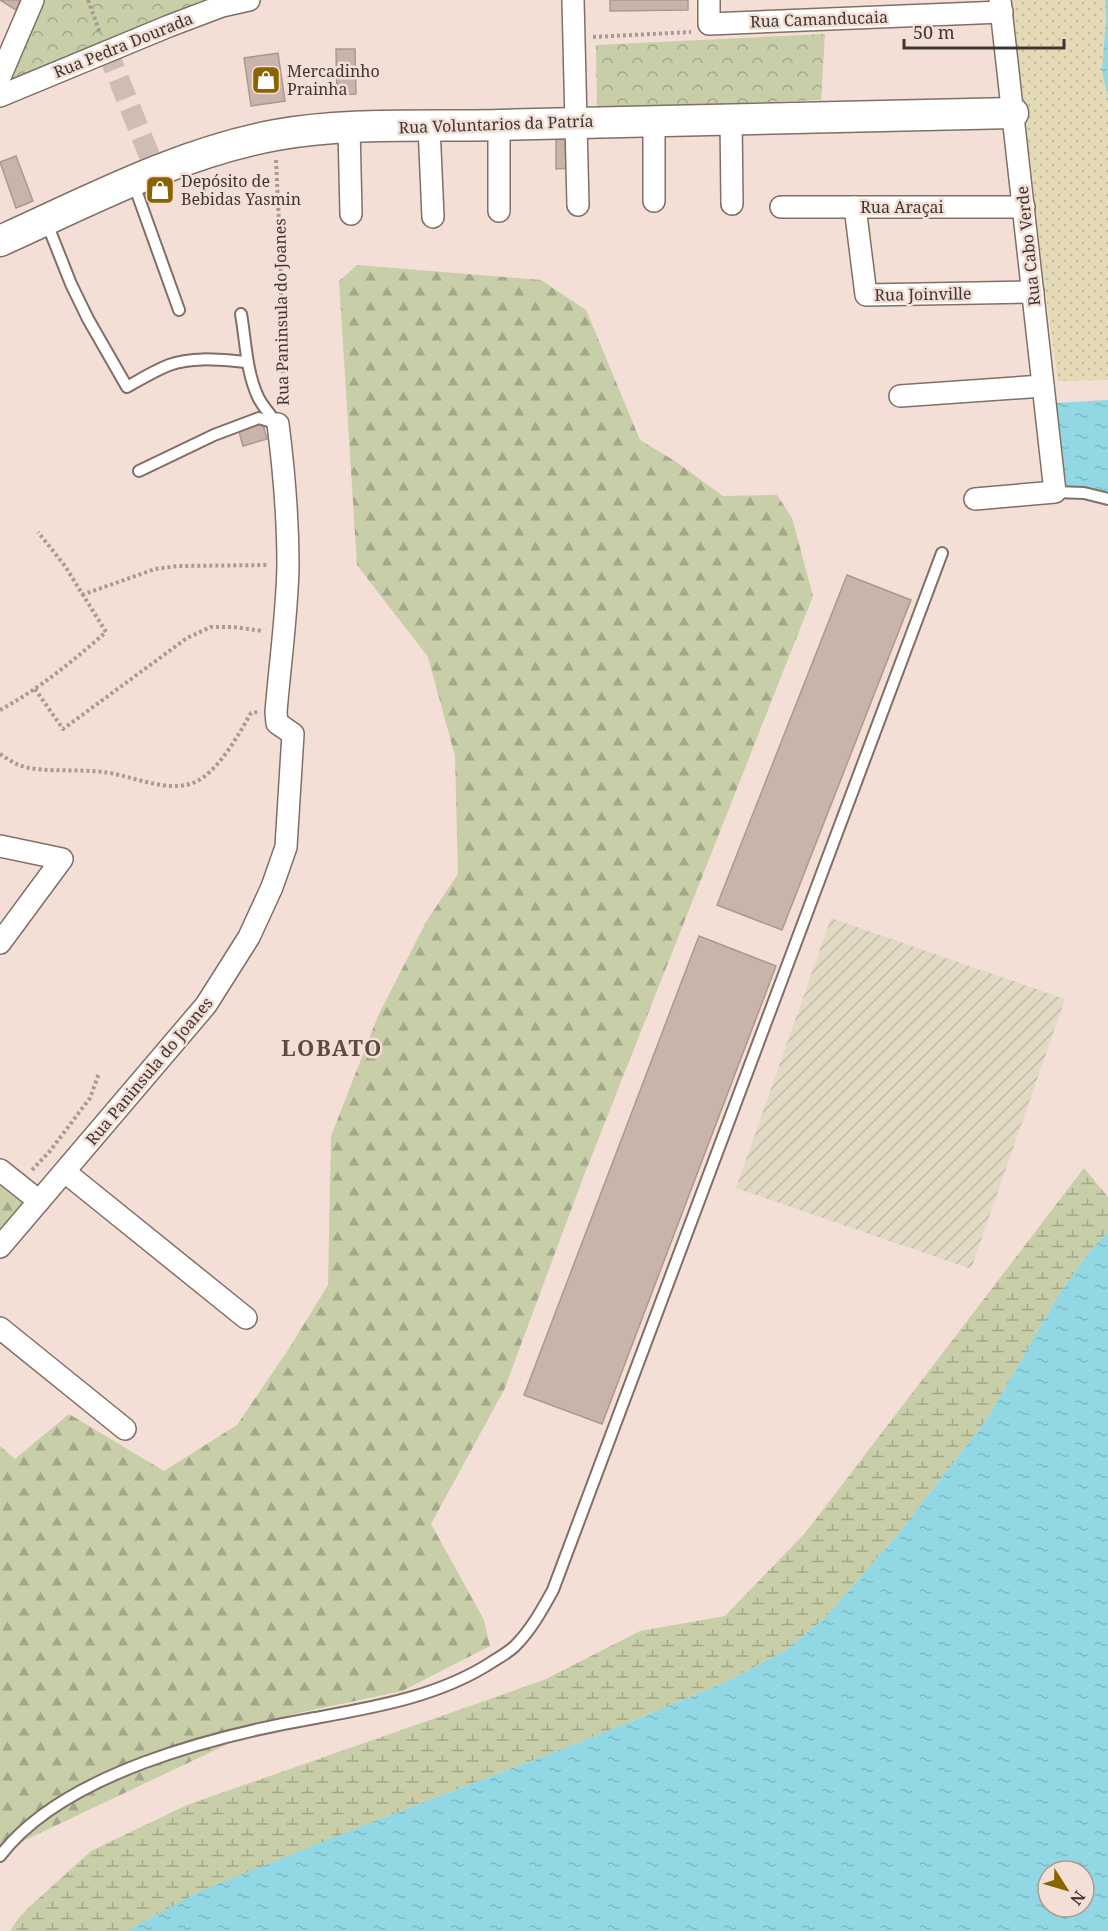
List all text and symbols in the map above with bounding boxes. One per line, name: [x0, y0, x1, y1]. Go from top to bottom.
street label: Rua Camanducaia: [750, 6, 888, 32]
street label: Rua Pedra Dourada: [50, 7, 196, 83]
scale bar: [904, 12, 1064, 50]
text: 50 m: [913, 20, 955, 44]
place label: Mercadinho Prainha: [287, 60, 380, 100]
shop icon: Mercadinho Prainha: [250, 64, 282, 96]
street label: Rua Voluntarios da Patría: [398, 110, 594, 138]
place label: Depósito de Bebidas Yasmin: [181, 170, 301, 210]
shop icon: Depósito de Bebidas Yasmin: [144, 174, 176, 206]
street label: Rua Cabo Verde: [1011, 185, 1045, 307]
street label: Rua Araçai: [860, 196, 944, 218]
street label: Rua Paninsula do Joanes: [268, 218, 294, 406]
street label: Rua Joinville: [874, 282, 972, 306]
street label: Rua Paninsula do Joanes: [80, 992, 218, 1150]
district label: LOBATO: [281, 1032, 383, 1062]
north arrow: [1036, 1859, 1096, 1919]
text: N: [1065, 1886, 1091, 1910]

